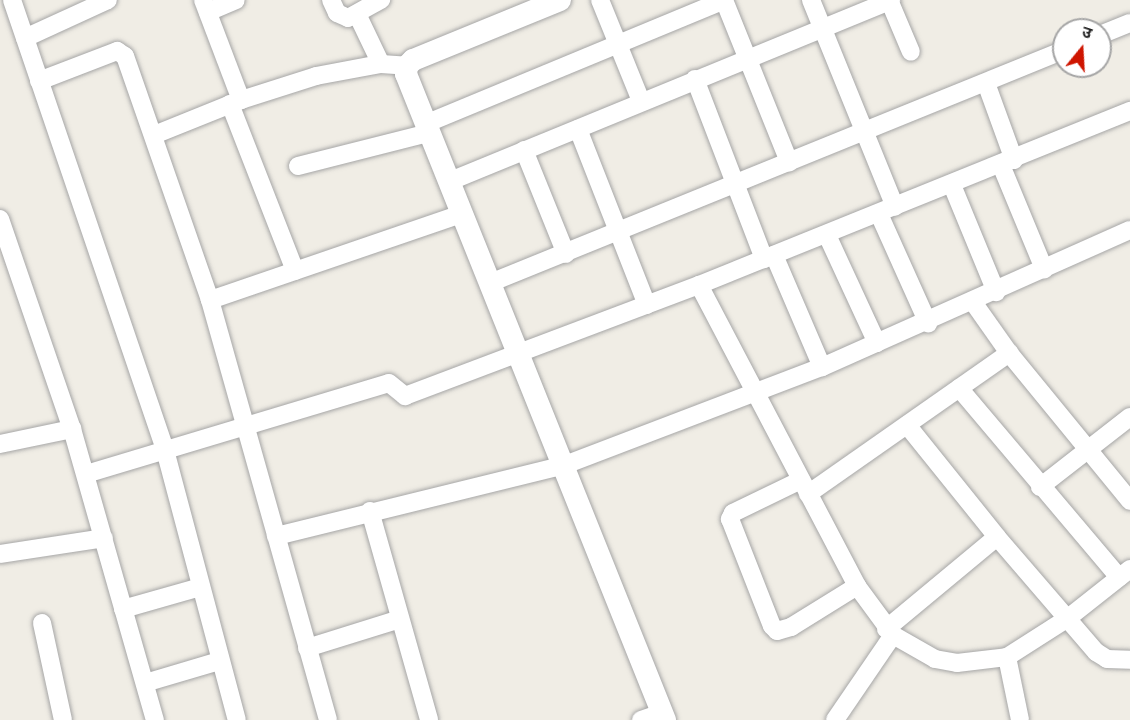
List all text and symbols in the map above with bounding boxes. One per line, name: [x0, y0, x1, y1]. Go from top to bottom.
north arrow: [1052, 18, 1112, 78]
text: उ: [1079, 21, 1095, 45]

